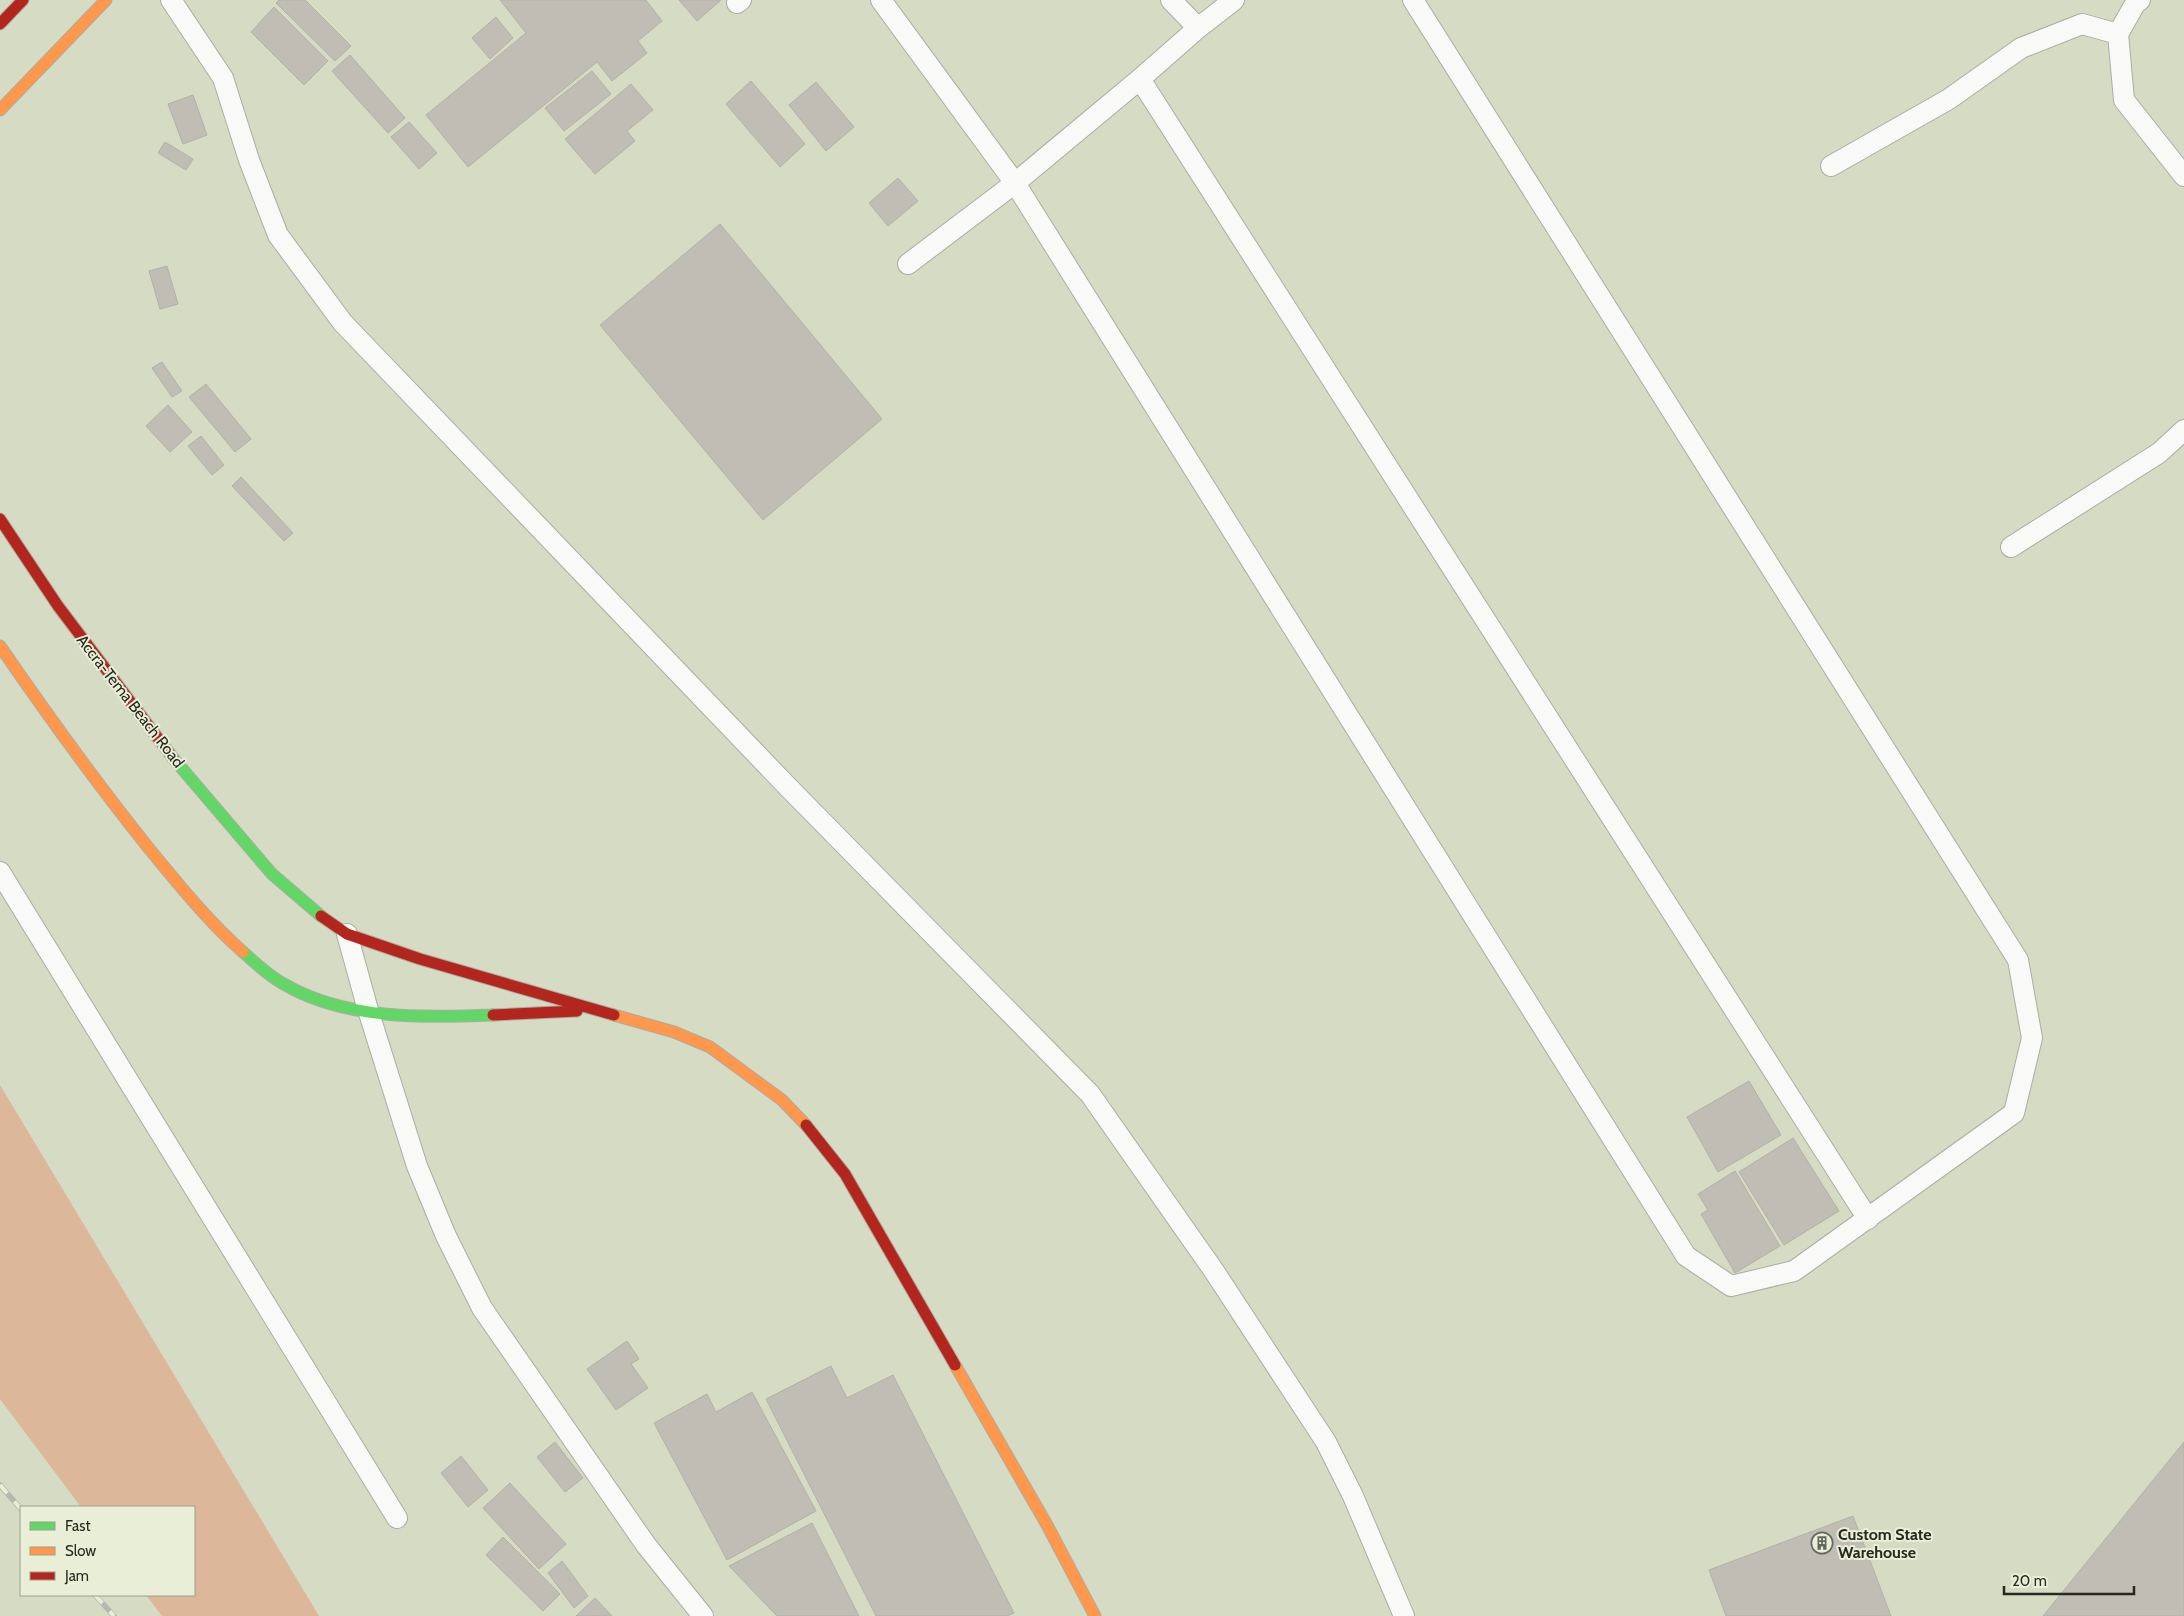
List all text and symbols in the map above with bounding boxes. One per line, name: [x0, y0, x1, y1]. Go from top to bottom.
street label: Accra-Tema Beach Road: [73, 631, 188, 771]
legend: [20, 1506, 195, 1596]
text: Fast: [65, 1517, 90, 1535]
place label: Custom State Warehouse: [1838, 1525, 1931, 1562]
building icon: Custom State Warehouse: [1810, 1531, 1834, 1555]
text: Slow: [65, 1542, 96, 1560]
scale bar: [2004, 1564, 2134, 1596]
text: Jam: [64, 1567, 89, 1585]
text: 20 m: [2012, 1572, 2047, 1590]

